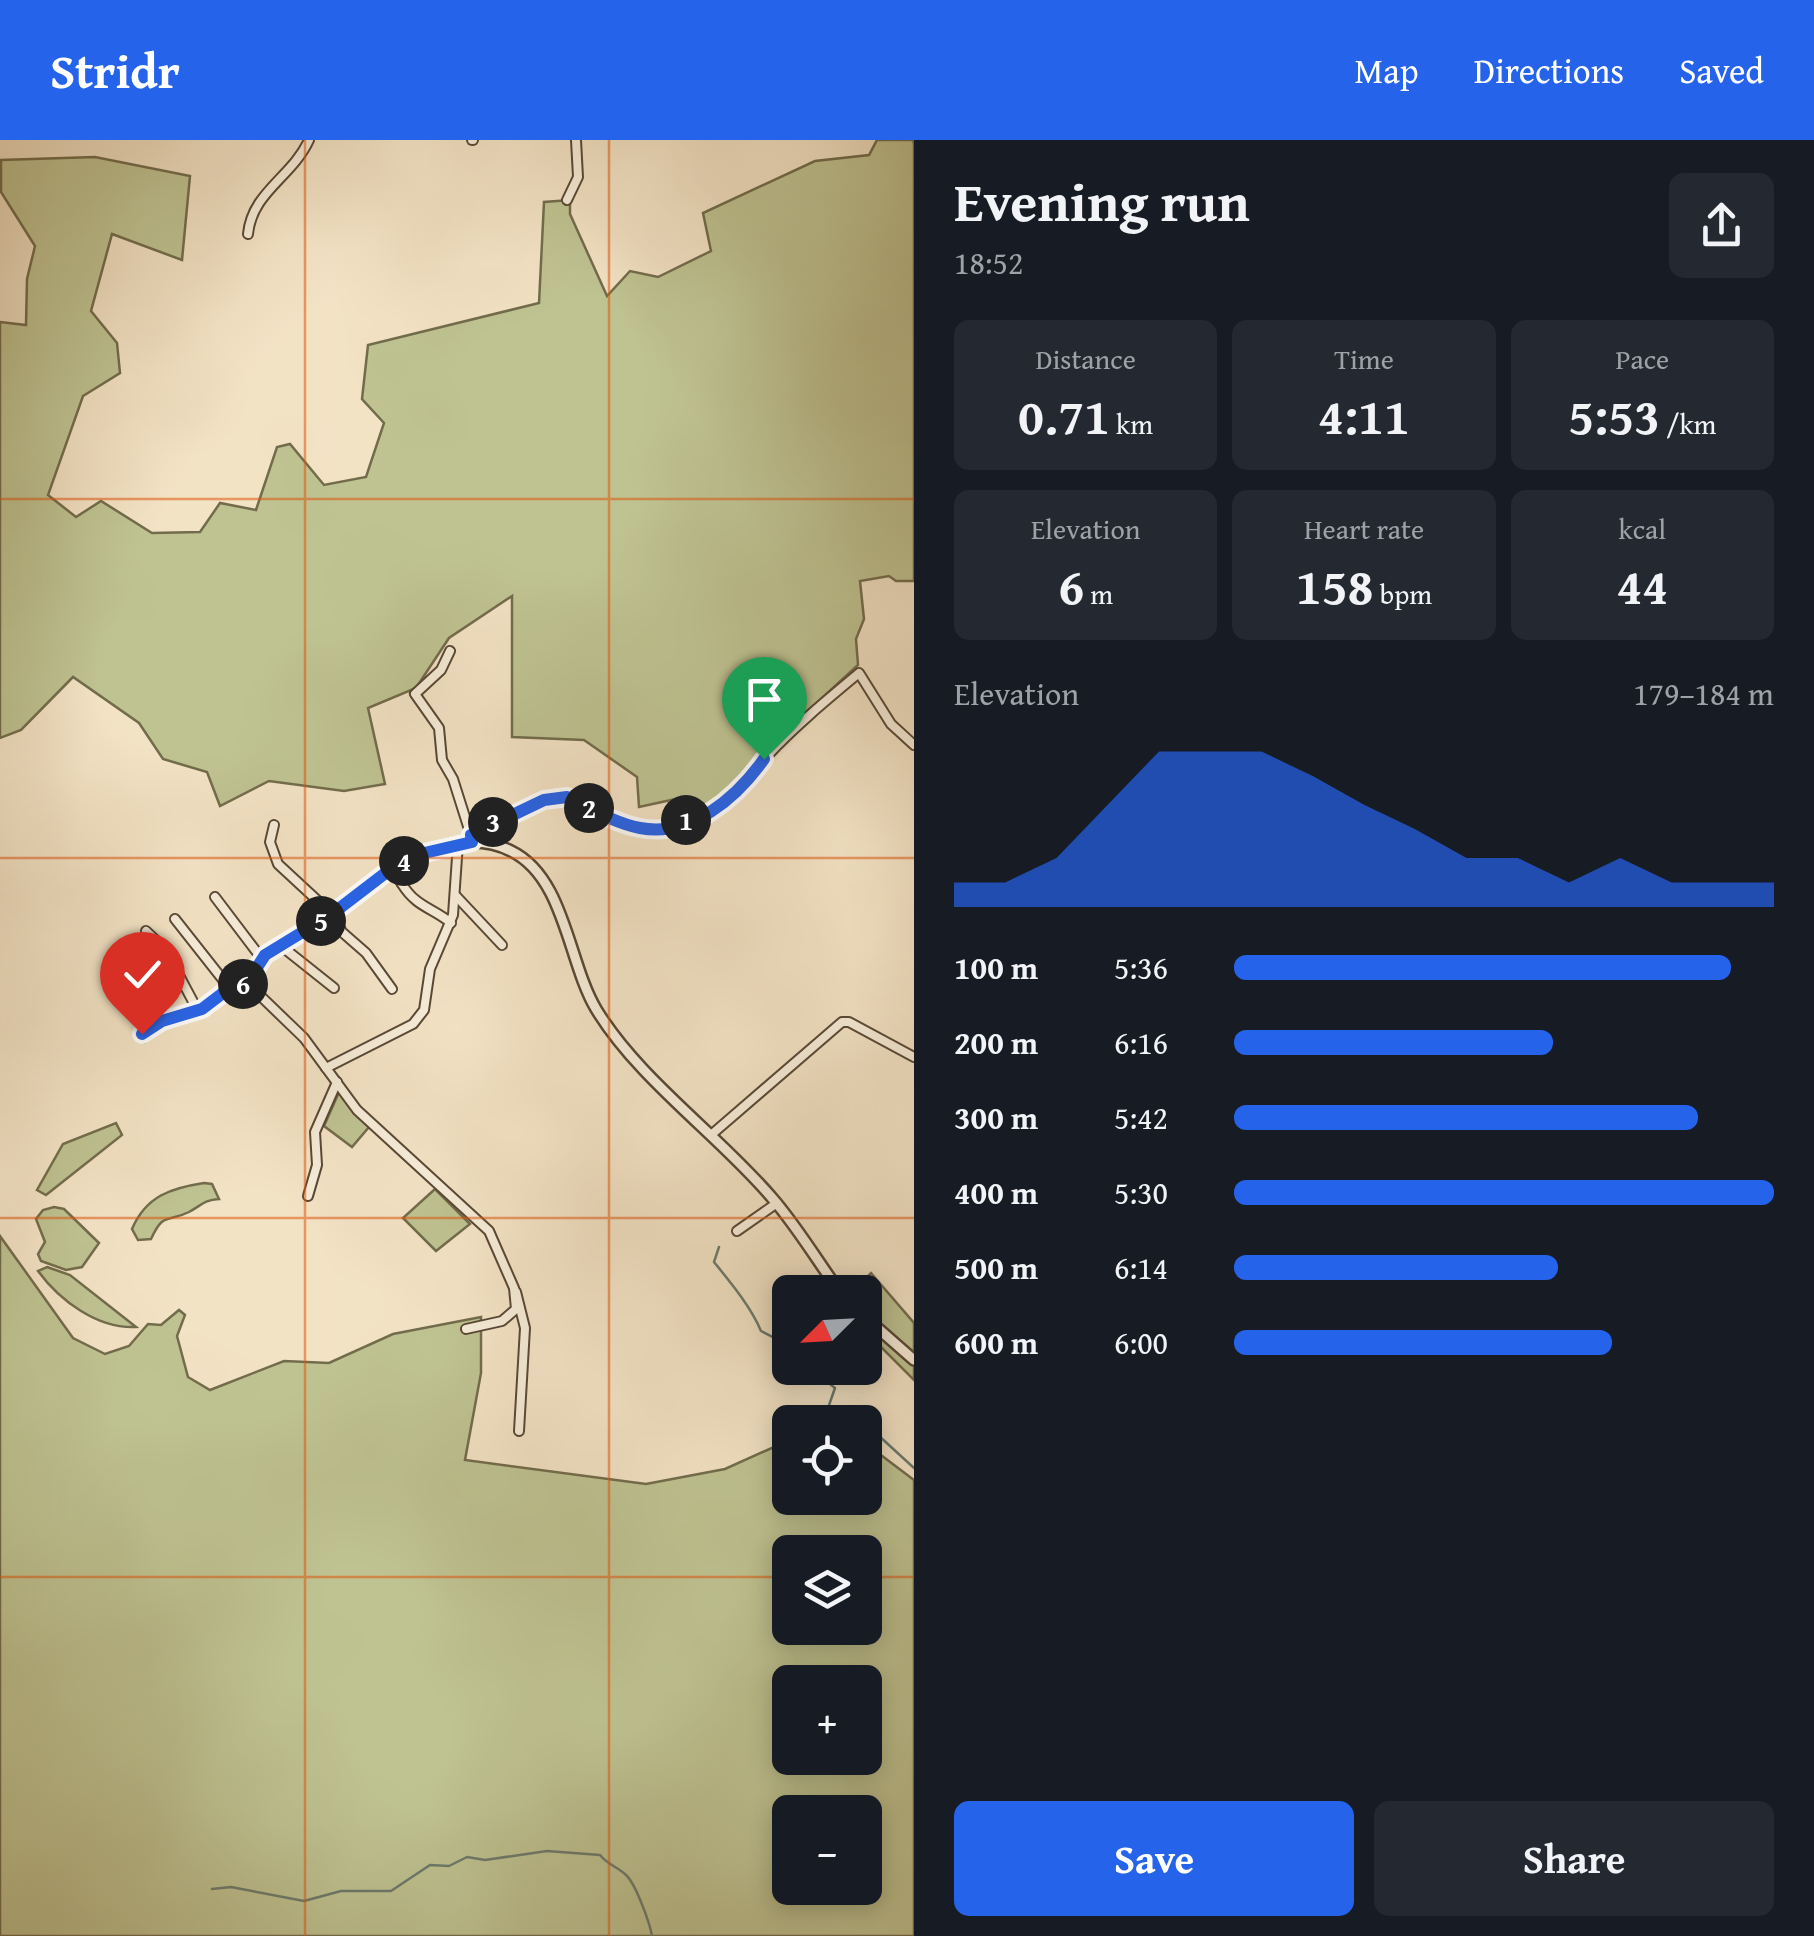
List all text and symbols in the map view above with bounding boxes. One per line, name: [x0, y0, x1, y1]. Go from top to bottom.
text: Stridr: [50, 35, 180, 106]
text: Map: [1355, 45, 1419, 96]
text: Directions: [1474, 45, 1624, 96]
text: Saved: [1679, 45, 1764, 96]
text: Evening run: [954, 161, 1250, 241]
button: share: [1669, 173, 1774, 278]
text: 18:52: [954, 239, 1023, 286]
text: Distance: [1035, 338, 1136, 379]
text: Time: [1334, 338, 1394, 379]
text: Pace: [1615, 338, 1669, 379]
text: 0.71: [1018, 379, 1110, 452]
text: 4:11: [1318, 379, 1410, 452]
text: 5:53: [1568, 379, 1660, 452]
text: km: [1110, 403, 1153, 444]
text: /km: [1660, 403, 1716, 444]
text: Elevation: [1031, 508, 1140, 549]
text: Heart rate: [1304, 508, 1424, 549]
text: kcal: [1618, 508, 1666, 549]
text: 6: [1058, 549, 1084, 622]
text: 158: [1296, 549, 1374, 622]
text: 44: [1616, 549, 1668, 622]
text: m: [1084, 573, 1113, 614]
text: bpm: [1374, 573, 1432, 614]
pin: [722, 657, 807, 760]
text: Elevation: [954, 670, 1079, 717]
text: 179–184 m: [1633, 670, 1774, 717]
icon: arrive: [737, 672, 792, 727]
pin: 2: [564, 783, 614, 833]
text: 2: [582, 787, 596, 828]
pin: 1: [661, 795, 711, 845]
pin: 3: [468, 797, 518, 847]
text: 1: [679, 799, 693, 840]
text: 3: [486, 801, 500, 842]
pin: 4: [379, 836, 429, 886]
text: 4: [397, 840, 411, 881]
pin: 5: [296, 896, 346, 946]
text: 5: [314, 900, 328, 941]
pin: [100, 932, 185, 1035]
text: 100 m: [954, 944, 1038, 991]
text: 5:36: [1114, 944, 1168, 991]
icon: check: [115, 947, 170, 1002]
pin: 6: [218, 959, 268, 1009]
text: 6: [236, 963, 250, 1004]
text: 200 m: [954, 1019, 1038, 1066]
text: 6:16: [1114, 1019, 1168, 1066]
text: 300 m: [954, 1094, 1038, 1141]
text: 5:42: [1114, 1094, 1168, 1141]
text: 400 m: [954, 1169, 1038, 1216]
text: 5:30: [1114, 1169, 1168, 1216]
text: 500 m: [954, 1244, 1038, 1291]
text: 6:14: [1114, 1244, 1168, 1291]
north arrow: [772, 1275, 882, 1385]
map controls: [772, 1275, 882, 1905]
text: 600 m: [954, 1319, 1038, 1366]
text: 6:00: [1114, 1319, 1168, 1366]
button: locate: [772, 1405, 882, 1515]
button: layers: [772, 1535, 882, 1645]
button: +: [772, 1665, 882, 1775]
button: −: [772, 1795, 882, 1905]
button: Save: [954, 1801, 1354, 1916]
button: Share: [1374, 1801, 1774, 1916]

